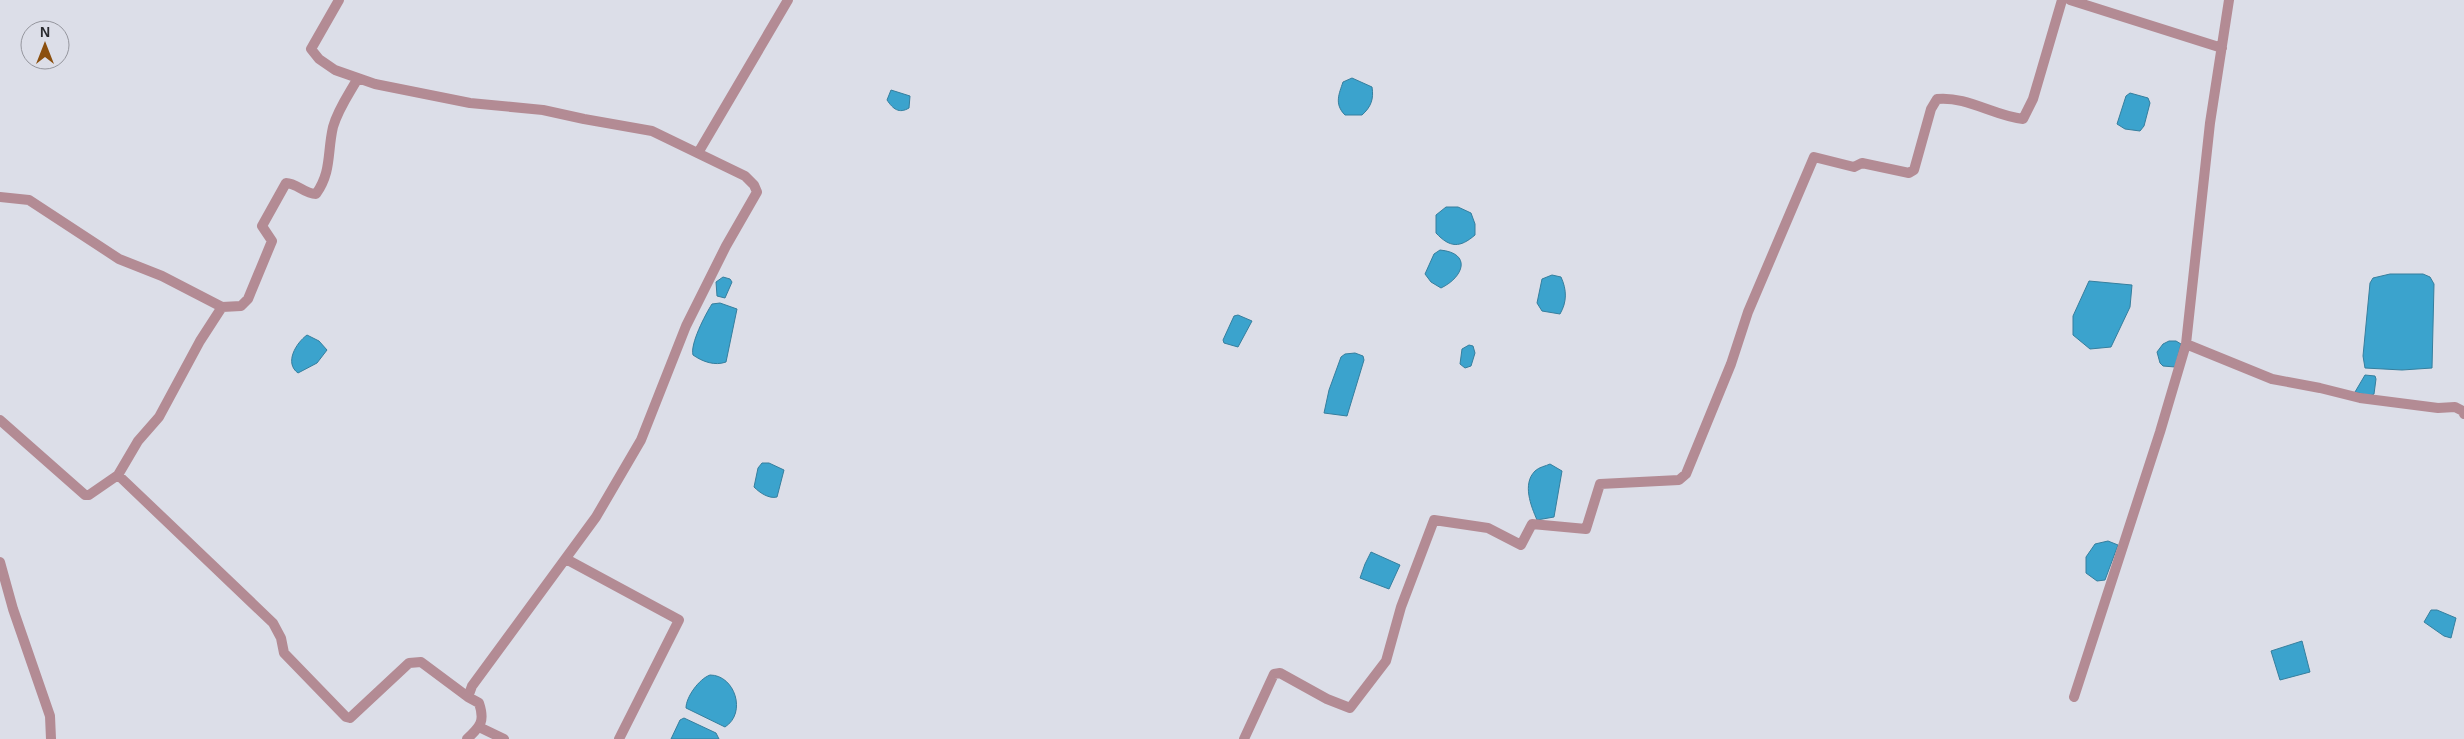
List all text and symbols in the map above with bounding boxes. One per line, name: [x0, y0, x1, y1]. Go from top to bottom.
north arrow: [20, 20, 70, 70]
text: N: [40, 24, 50, 40]

